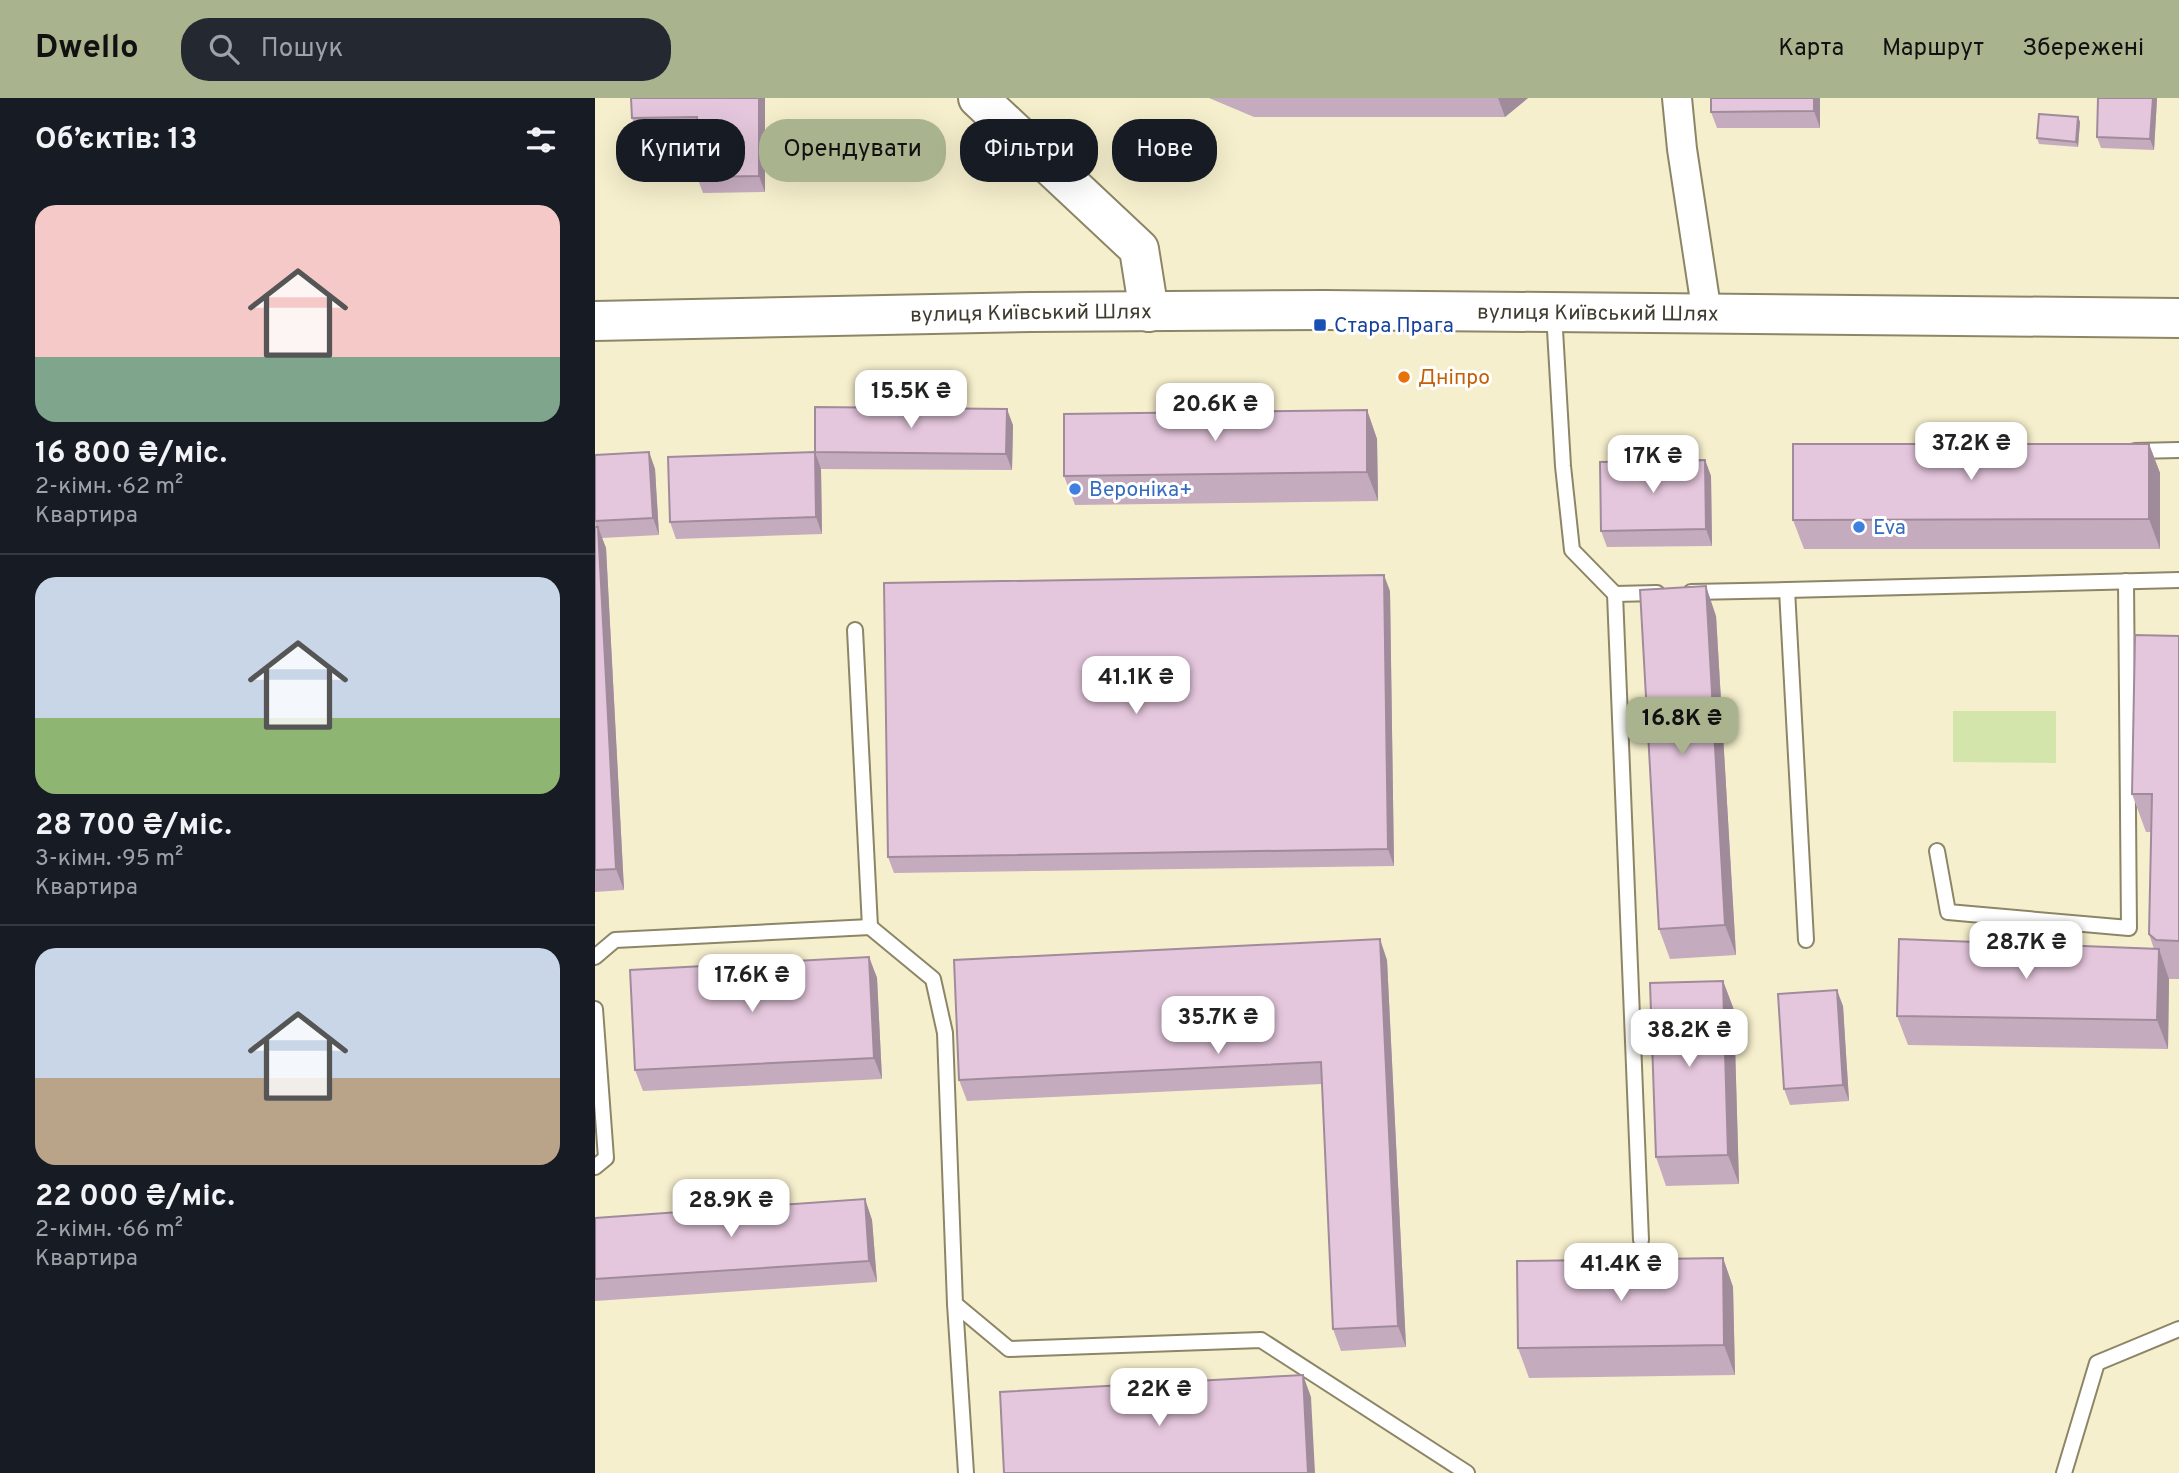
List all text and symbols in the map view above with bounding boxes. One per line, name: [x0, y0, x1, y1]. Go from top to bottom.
search box: [181, 18, 671, 81]
text: Dwello: [35, 28, 139, 70]
icon: search: [205, 30, 243, 68]
text: Пошук: [261, 33, 343, 66]
text: Карта: [1778, 34, 1844, 64]
text: Маршрут: [1882, 34, 1984, 64]
text: Збережені: [2022, 34, 2144, 64]
chip: Купити: [616, 119, 745, 182]
chip: Орендувати: [759, 119, 946, 182]
chip: Фільтри: [960, 119, 1098, 182]
chip: Нове: [1112, 119, 1217, 182]
icon: filters: [522, 121, 560, 159]
text: Об’єктів: 13: [35, 122, 197, 159]
icon: home: [235, 250, 361, 376]
street label: вулиця Київський Шлях: [910, 299, 1152, 329]
street label: вулиця Київський Шлях: [1477, 299, 1719, 329]
place label: Стара Прага: [1334, 313, 1454, 340]
marker: Стара Прага: [1312, 317, 1328, 333]
place label: Дніпро: [1418, 365, 1490, 392]
marker: Дніпро: [1396, 369, 1412, 385]
pin: 15.5K ₴: [846, 370, 976, 430]
text: 15.5K ₴: [871, 378, 951, 407]
pin: 20.6K ₴: [1150, 384, 1280, 443]
text: 20.6K ₴: [1172, 391, 1258, 420]
pin: 37.2K ₴: [1906, 422, 2036, 482]
text: 37.2K ₴: [1931, 430, 2011, 459]
text: 16 800 ₴/міс.: [35, 436, 227, 473]
pin: 17K ₴: [1604, 436, 1702, 495]
text: 17K ₴: [1624, 443, 1682, 472]
text: 2-кімн. · 62 m²: [35, 473, 183, 502]
place label: Вероніка+: [1089, 477, 1193, 504]
marker: Вероніка+: [1067, 481, 1083, 497]
text: Квартира: [35, 502, 138, 531]
place label: Eva: [1873, 515, 1906, 542]
marker: Eva: [1851, 519, 1867, 535]
icon: home: [235, 622, 361, 748]
pin: 41.1K ₴: [1071, 656, 1201, 716]
text: 41.1K ₴: [1098, 664, 1174, 693]
pin: 16.8K ₴: [1617, 698, 1747, 757]
text: 16.8K ₴: [1642, 705, 1722, 734]
text: 28 700 ₴/міс.: [35, 808, 232, 845]
text: 3-кімн. · 95 m²: [35, 845, 183, 874]
text: Квартира: [35, 874, 138, 903]
pin: 28.7K ₴: [1961, 922, 2091, 981]
text: 28.7K ₴: [1985, 929, 2067, 958]
pin: 17.6K ₴: [687, 954, 817, 1014]
text: 17.6K ₴: [714, 962, 790, 991]
icon: home: [235, 993, 361, 1119]
pin: 35.7K ₴: [1153, 996, 1283, 1056]
text: 35.7K ₴: [1178, 1004, 1258, 1033]
pin: 38.2K ₴: [1624, 1010, 1754, 1069]
text: 38.2K ₴: [1647, 1017, 1731, 1046]
text: 22 000 ₴/міс.: [35, 1179, 235, 1216]
pin: 28.9K ₴: [666, 1180, 796, 1239]
text: 28.9K ₴: [689, 1187, 773, 1216]
text: 2-кімн. · 66 m²: [35, 1216, 183, 1245]
pin: 41.4K ₴: [1556, 1244, 1686, 1303]
text: Квартира: [35, 1245, 138, 1274]
text: 41.4K ₴: [1580, 1251, 1662, 1280]
pin: 22K ₴: [1110, 1368, 1208, 1428]
text: 22K ₴: [1126, 1376, 1192, 1405]

